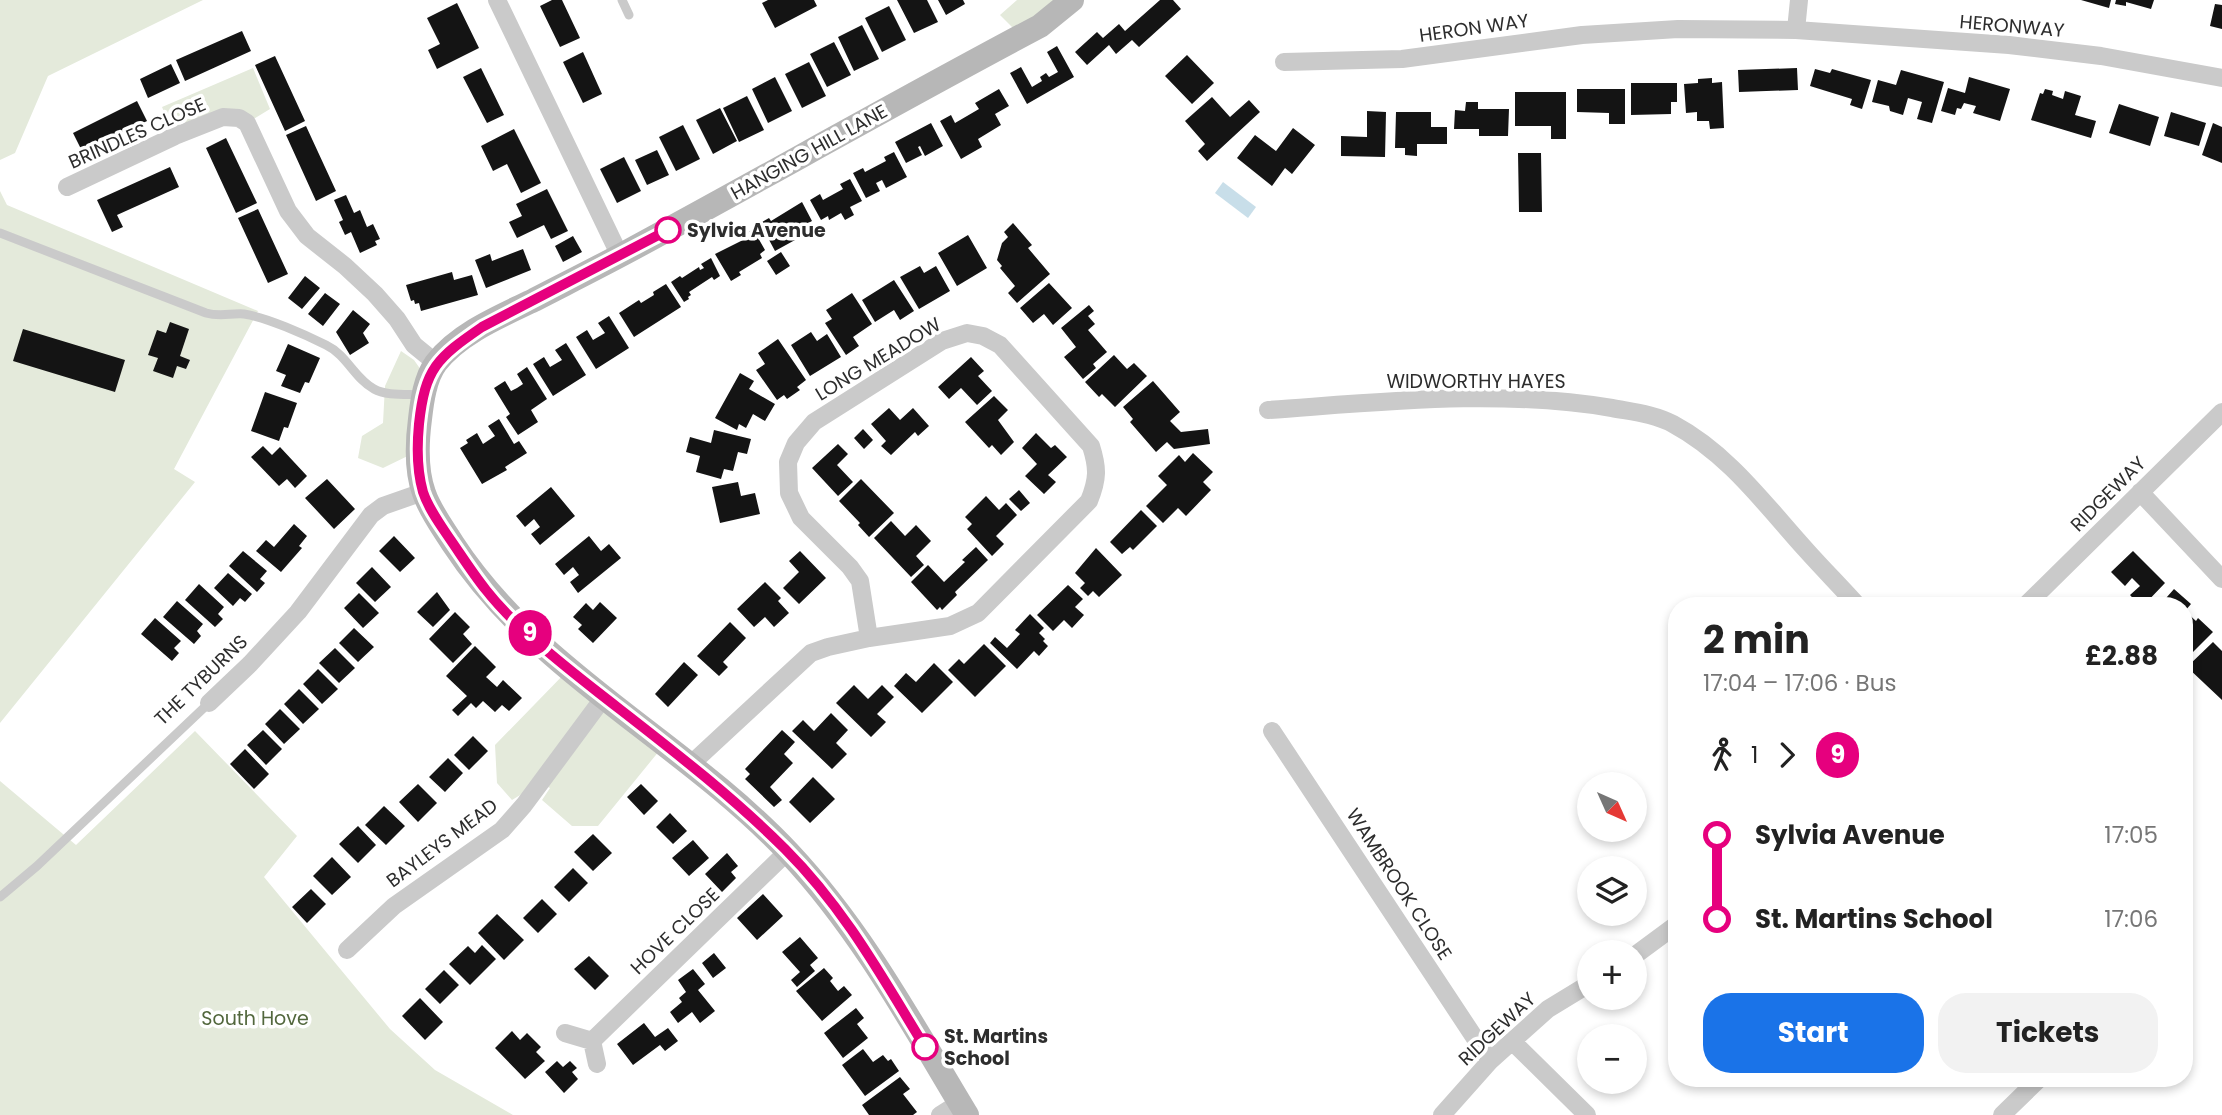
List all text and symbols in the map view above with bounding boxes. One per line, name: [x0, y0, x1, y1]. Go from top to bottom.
street label: HERON WAY: [1418, 7, 1530, 49]
street label: HERONWAY: [1958, 8, 2066, 44]
street label: BRINDLES CLOSE: [64, 91, 210, 175]
street label: HANGING HILL LANE: [726, 98, 892, 206]
marker: Sylvia Avenue: [655, 217, 681, 243]
place label: Sylvia Avenue: [687, 217, 826, 244]
street label: LONG MEADOW: [810, 311, 946, 407]
street label: WIDWORTHY HAYES: [1386, 368, 1566, 395]
street label: RIDGEWAY: [2064, 450, 2152, 538]
line badge: 9: [507, 610, 553, 656]
text: 2 min: [1703, 613, 1810, 666]
text: 9: [523, 616, 537, 649]
street label: THE TYBURNS: [148, 629, 254, 731]
text: £2.88: [2085, 638, 2158, 674]
text: 17:04 – 17:06 · Bus: [1703, 667, 1896, 699]
icon: walk: [1703, 736, 1741, 774]
icon: forward: [1768, 736, 1806, 774]
text: 9: [1830, 738, 1845, 771]
text: 1: [1751, 739, 1758, 771]
north arrow: [1577, 772, 1647, 842]
map controls: [1577, 772, 1647, 1094]
street label: BAYLEYS MEAD: [381, 792, 503, 894]
street label: WAMBROOK CLOSE: [1340, 803, 1458, 965]
text: Sylvia Avenue: [1755, 817, 1945, 853]
text: 17:05: [2104, 819, 2158, 851]
button: layers: [1577, 856, 1647, 926]
street label: HOVE CLOSE: [624, 882, 726, 980]
text: St. Martins School: [1755, 901, 1993, 937]
text: 17:06: [2104, 903, 2158, 935]
button: +: [1577, 940, 1647, 1010]
street label: RIDGEWAY: [1452, 986, 1542, 1072]
button: Start: [1703, 993, 1924, 1073]
button: Tickets: [1938, 993, 2158, 1073]
park label: South Hove: [201, 1005, 309, 1032]
place label: St. Martins School: [944, 1023, 1048, 1072]
button: −: [1577, 1024, 1647, 1094]
marker: St. Martins School: [912, 1034, 938, 1060]

